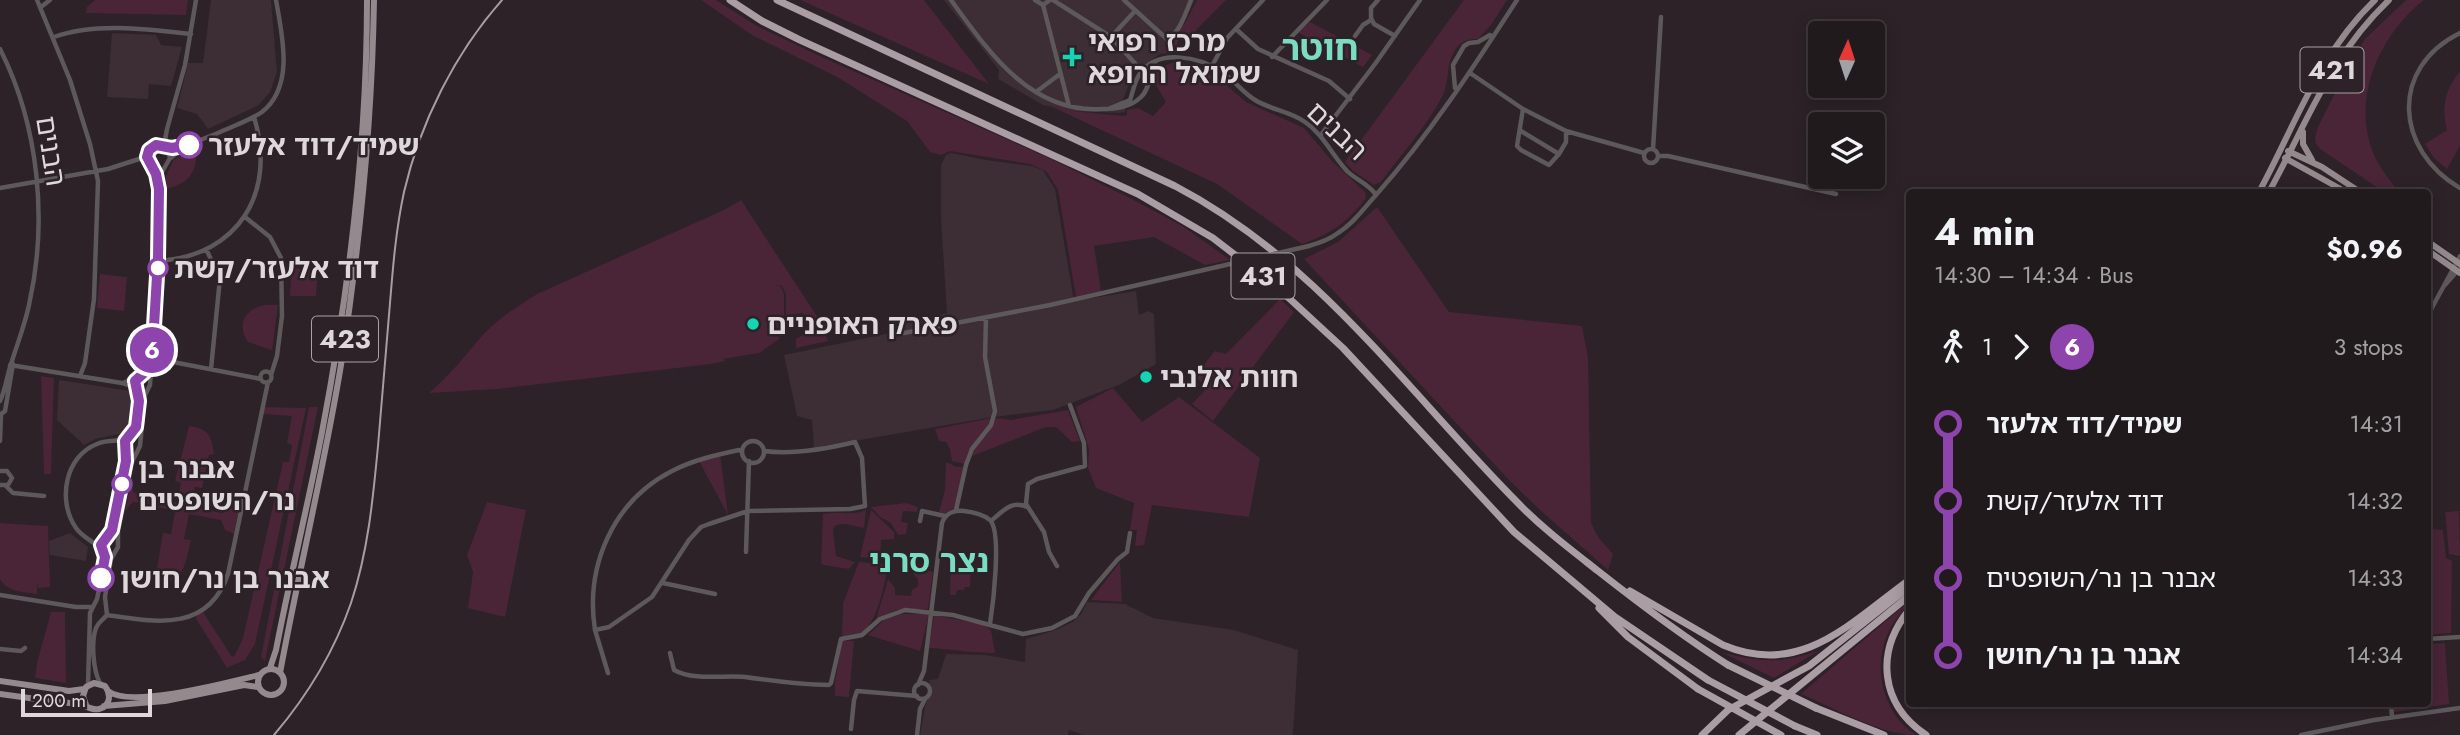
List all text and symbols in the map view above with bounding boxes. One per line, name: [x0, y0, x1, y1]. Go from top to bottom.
place label: מרכז רפואי שמואל הרופא: [1088, 21, 1261, 94]
north arrow: [1808, 21, 1885, 98]
map controls: [1808, 21, 1885, 189]
district label: חוטר: [1281, 23, 1359, 73]
marker: מרכז רפואי שמואל הרופא: [1062, 47, 1082, 67]
road number: 421: [2300, 48, 2364, 92]
street label: הבנים: [1297, 92, 1377, 170]
button: layers: [1808, 112, 1885, 189]
street label: הבנים: [25, 113, 77, 189]
place label: שמיד/דוד אלעזר: [208, 125, 419, 166]
marker: שמיד/דוד אלעזר: [176, 132, 202, 158]
text: 4 min: [1934, 204, 2035, 259]
text: $0.96: [2326, 230, 2403, 268]
place label: דוד אלעזר/קשת: [174, 248, 379, 289]
road number: 431: [1232, 254, 1294, 298]
marker: דוד אלעזר/קשת: [148, 258, 168, 278]
text: 14:30 – 14:34 · Bus: [1934, 258, 2133, 292]
place label: פארק האופניים: [767, 304, 957, 345]
road number: 423: [312, 316, 378, 362]
marker: פארק האופניים: [745, 316, 761, 332]
line badge: 6: [129, 327, 175, 373]
icon: walk: [1934, 328, 1972, 366]
icon: forward: [2002, 328, 2040, 366]
text: 6: [2064, 329, 2080, 364]
text: 1: [1982, 330, 1992, 364]
text: 3 stops: [2334, 330, 2403, 364]
text: 6: [144, 332, 160, 367]
place label: חוות אלנבי: [1160, 357, 1298, 398]
marker: חוות אלנבי: [1138, 369, 1154, 385]
text: שמיד/דוד אלעזר: [1986, 405, 2182, 443]
text: 14:31: [2349, 407, 2403, 441]
place label: אבנר בן נר/השופטים: [138, 448, 295, 521]
marker: אבנר בן נר/השופטים: [112, 474, 132, 494]
text: דוד אלעזר/קשת: [1986, 482, 2164, 520]
text: 14:32: [2347, 484, 2403, 518]
district label: נצר סרני: [869, 538, 989, 584]
place label: אבנר בן נר/חושן: [120, 558, 330, 599]
text: אבנר בן נר/השופטים: [1986, 559, 2216, 597]
text: 14:33: [2347, 561, 2403, 595]
marker: אבנר בן נר/חושן: [88, 565, 114, 591]
text: אבנר בן נר/חושן: [1986, 636, 2181, 674]
text: 14:34: [2346, 638, 2403, 672]
scale bar: [21, 686, 152, 718]
text: 200 m: [32, 687, 86, 714]

